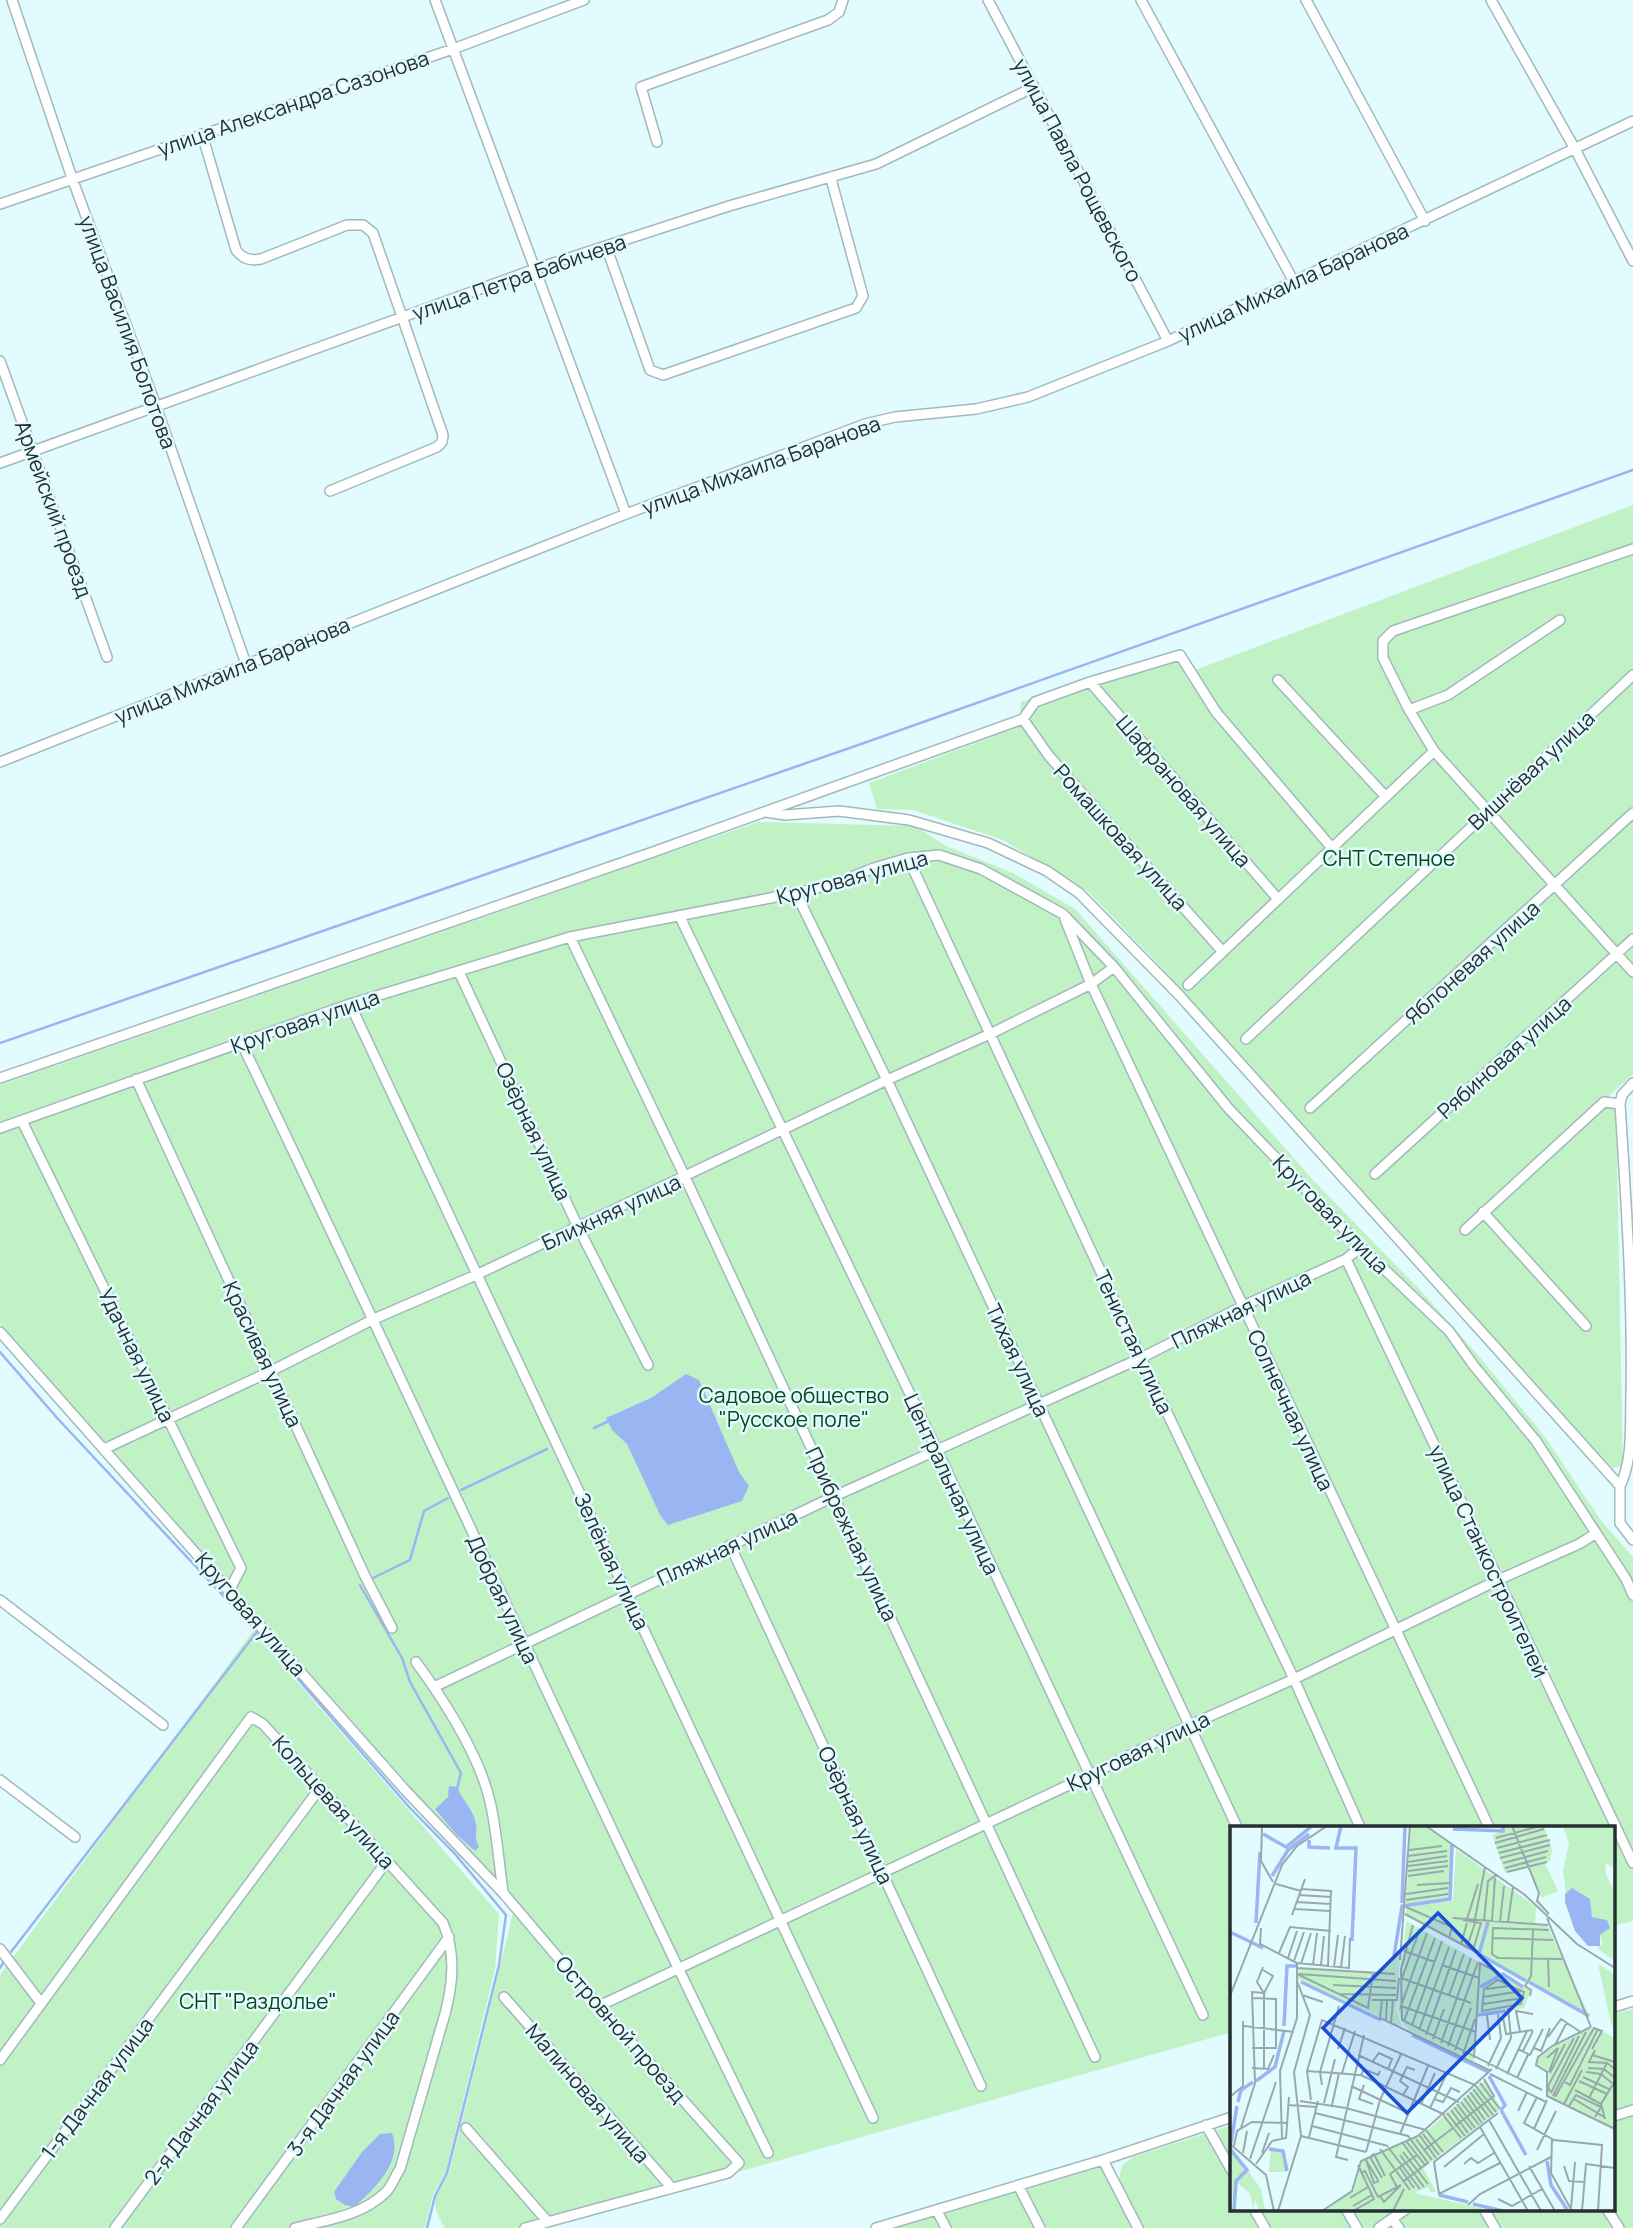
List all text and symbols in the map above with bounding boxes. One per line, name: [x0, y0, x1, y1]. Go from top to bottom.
street label: улица Александра Сазонова: [154, 43, 432, 163]
street label: улица Павла Рощевского: [1007, 53, 1149, 287]
street label: улица Василия Болотова: [73, 211, 183, 453]
street label: улица Михаила Баранова: [1173, 216, 1413, 348]
street label: улица Петра Бабичева: [408, 227, 630, 327]
street label: улица Михаила Баранова: [638, 409, 884, 521]
street label: Армейский проезд: [9, 417, 99, 601]
street label: улица Михаила Баранова: [110, 610, 354, 730]
street label: Вишнёвая улица: [1462, 704, 1600, 836]
street label: Шафрановая улица: [1110, 709, 1258, 873]
street label: Ромашковая улица: [1048, 758, 1194, 916]
street label: Круговая улица: [773, 843, 931, 911]
park label: СНТ Степное: [1323, 844, 1455, 872]
street label: Яблоневая улица: [1398, 894, 1546, 1030]
street label: Круговая улица: [227, 982, 383, 1060]
street label: Рябиновая улица: [1431, 989, 1577, 1125]
street label: Озёрная улица: [490, 1057, 578, 1205]
street label: Круговая улица: [1267, 1148, 1395, 1280]
street label: Ближняя улица: [537, 1168, 685, 1256]
street label: Пляжная улица: [1167, 1263, 1315, 1355]
street label: Тенистая улица: [1088, 1265, 1180, 1419]
street label: Красивая улица: [217, 1276, 309, 1432]
street label: Удачная улица: [92, 1283, 182, 1427]
street label: Тихая улица: [980, 1299, 1056, 1421]
street label: Солнечная улица: [1241, 1325, 1341, 1495]
park label: Садовое общество "Русское поле": [699, 1381, 889, 1433]
street label: Центральная улица: [898, 1389, 1006, 1579]
street label: улица Станкостроителей: [1423, 1440, 1555, 1682]
street label: Прибрежная улица: [799, 1442, 905, 1626]
street label: Зелёная улица: [568, 1488, 656, 1634]
street label: Пляжная улица: [652, 1502, 802, 1592]
street label: Добрая улица: [461, 1530, 545, 1668]
street label: Круговая улица: [189, 1546, 313, 1682]
street label: Круговая улица: [1062, 1704, 1214, 1798]
street label: Кольцевая улица: [267, 1729, 401, 1875]
street label: Озёрная улица: [812, 1741, 900, 1889]
inset map: [1230, 1826, 1616, 2210]
street label: Островной проезд: [549, 1950, 693, 2108]
park label: СНТ "Раздолье": [179, 1987, 337, 2015]
street label: 3-я Дачная улица: [281, 2004, 405, 2162]
street label: 1-я Дачная улица: [34, 2011, 160, 2165]
street label: Малиновая улица: [520, 2017, 656, 2169]
street label: 2-я Дачная улица: [137, 2034, 265, 2190]

